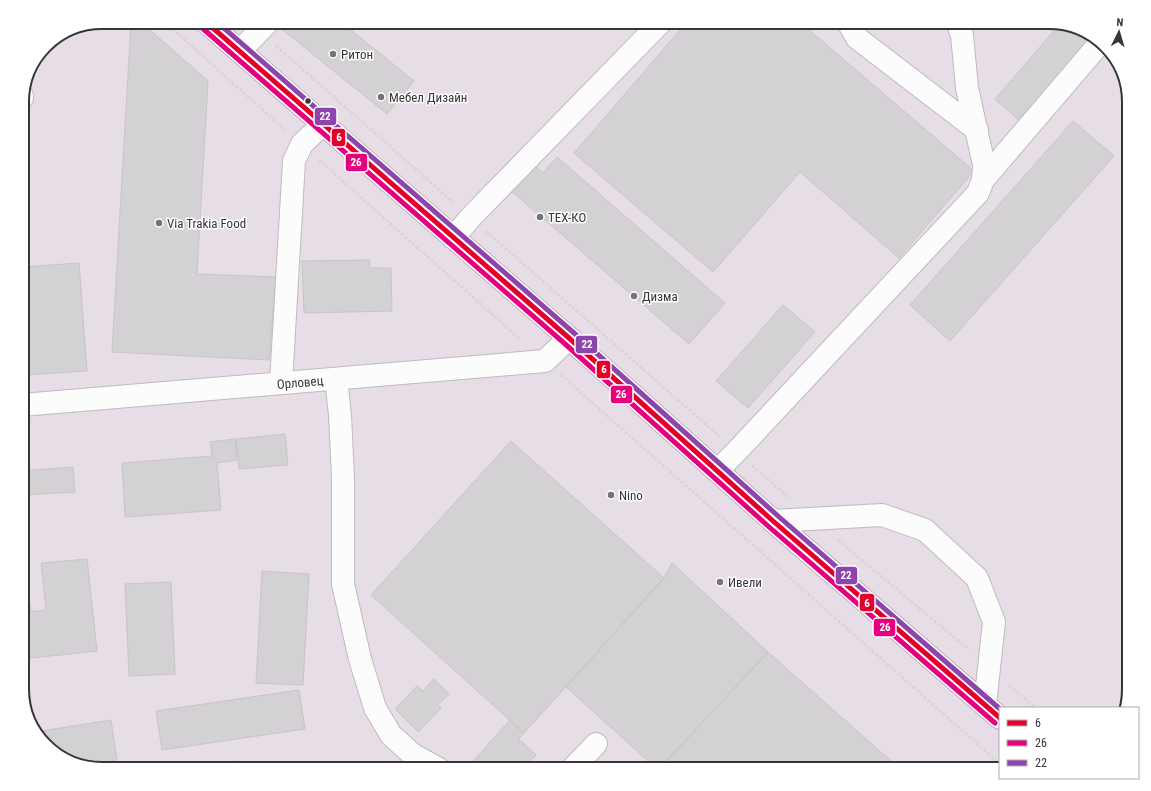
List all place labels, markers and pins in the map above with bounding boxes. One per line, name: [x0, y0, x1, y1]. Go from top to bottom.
place label: Ритон: [341, 47, 373, 62]
marker: Ритон: [328, 49, 338, 59]
place label: Мебел Дизайн: [389, 90, 467, 105]
marker: Мебел Дизайн: [376, 92, 386, 102]
unlabelled marker: [303, 96, 313, 106]
place label: ТЕХ-КО: [548, 210, 586, 225]
marker: ТЕХ-КО: [535, 212, 545, 222]
place label: Via Trakia Food: [167, 216, 246, 231]
marker: Via Trakia Food: [154, 218, 164, 228]
place label: Дизма: [642, 289, 678, 304]
marker: Дизма: [629, 291, 639, 301]
place label: Nino: [619, 488, 643, 503]
marker: Nino: [606, 490, 616, 500]
place label: Ивели: [728, 575, 762, 590]
marker: Ивели: [715, 577, 725, 587]

